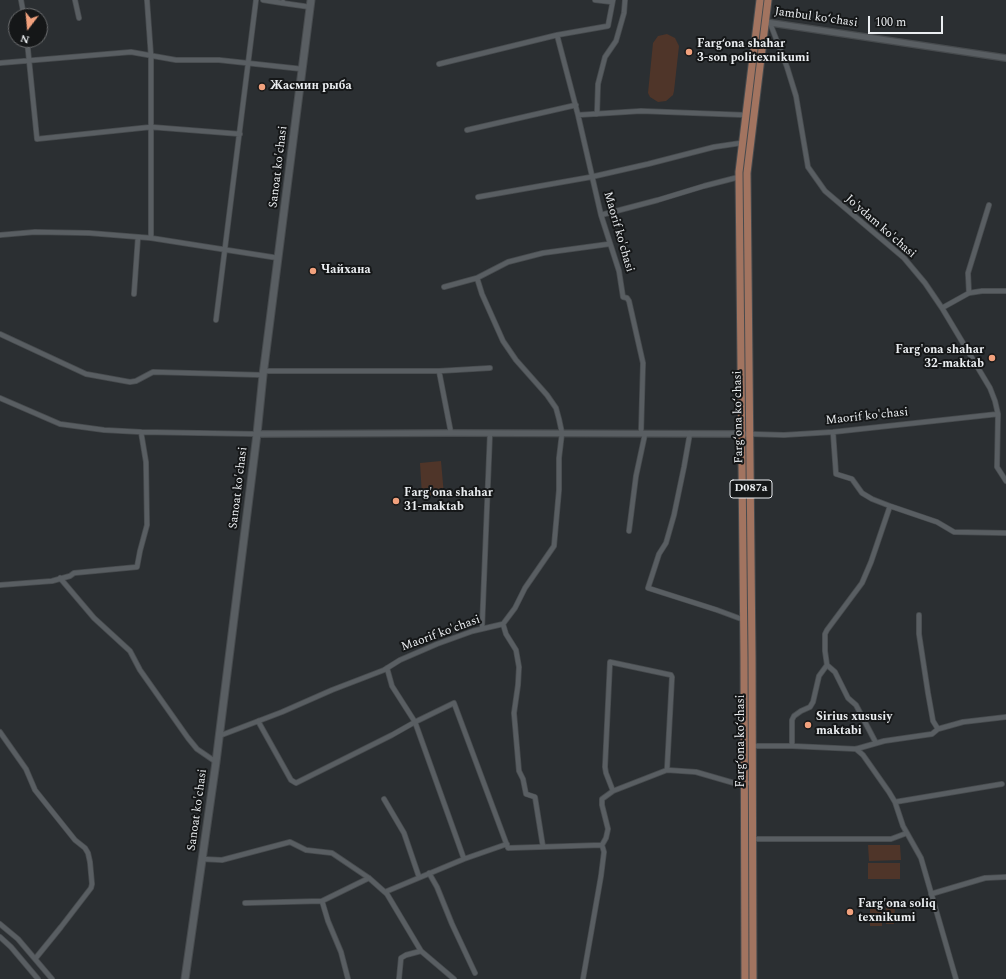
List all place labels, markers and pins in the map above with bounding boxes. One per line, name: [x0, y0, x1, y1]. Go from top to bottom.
place label: Farg‘ona shahar 3-son politexnikumi: [697, 38, 810, 66]
marker: Farg‘ona shahar 3-son politexnikumi: [684, 47, 694, 57]
place label: Жасмин рыба: [270, 80, 352, 94]
marker: Жасмин рыба: [257, 82, 267, 92]
place label: Чайхана: [321, 264, 371, 278]
marker: Чайхана: [308, 266, 318, 276]
place label: Farg'ona shahar 32-maktab: [895, 344, 984, 372]
marker: Farg'ona shahar 32-maktab: [987, 353, 997, 363]
place label: Farg'ona shahar 31-maktab: [404, 487, 493, 515]
marker: Farg'ona shahar 31-maktab: [391, 496, 401, 506]
place label: Sirius xususiy maktabi: [816, 711, 892, 739]
marker: Sirius xususiy maktabi: [803, 720, 813, 730]
place label: Farg'ona soliq texnikumi: [858, 898, 936, 926]
marker: Farg'ona soliq texnikumi: [845, 907, 855, 917]

